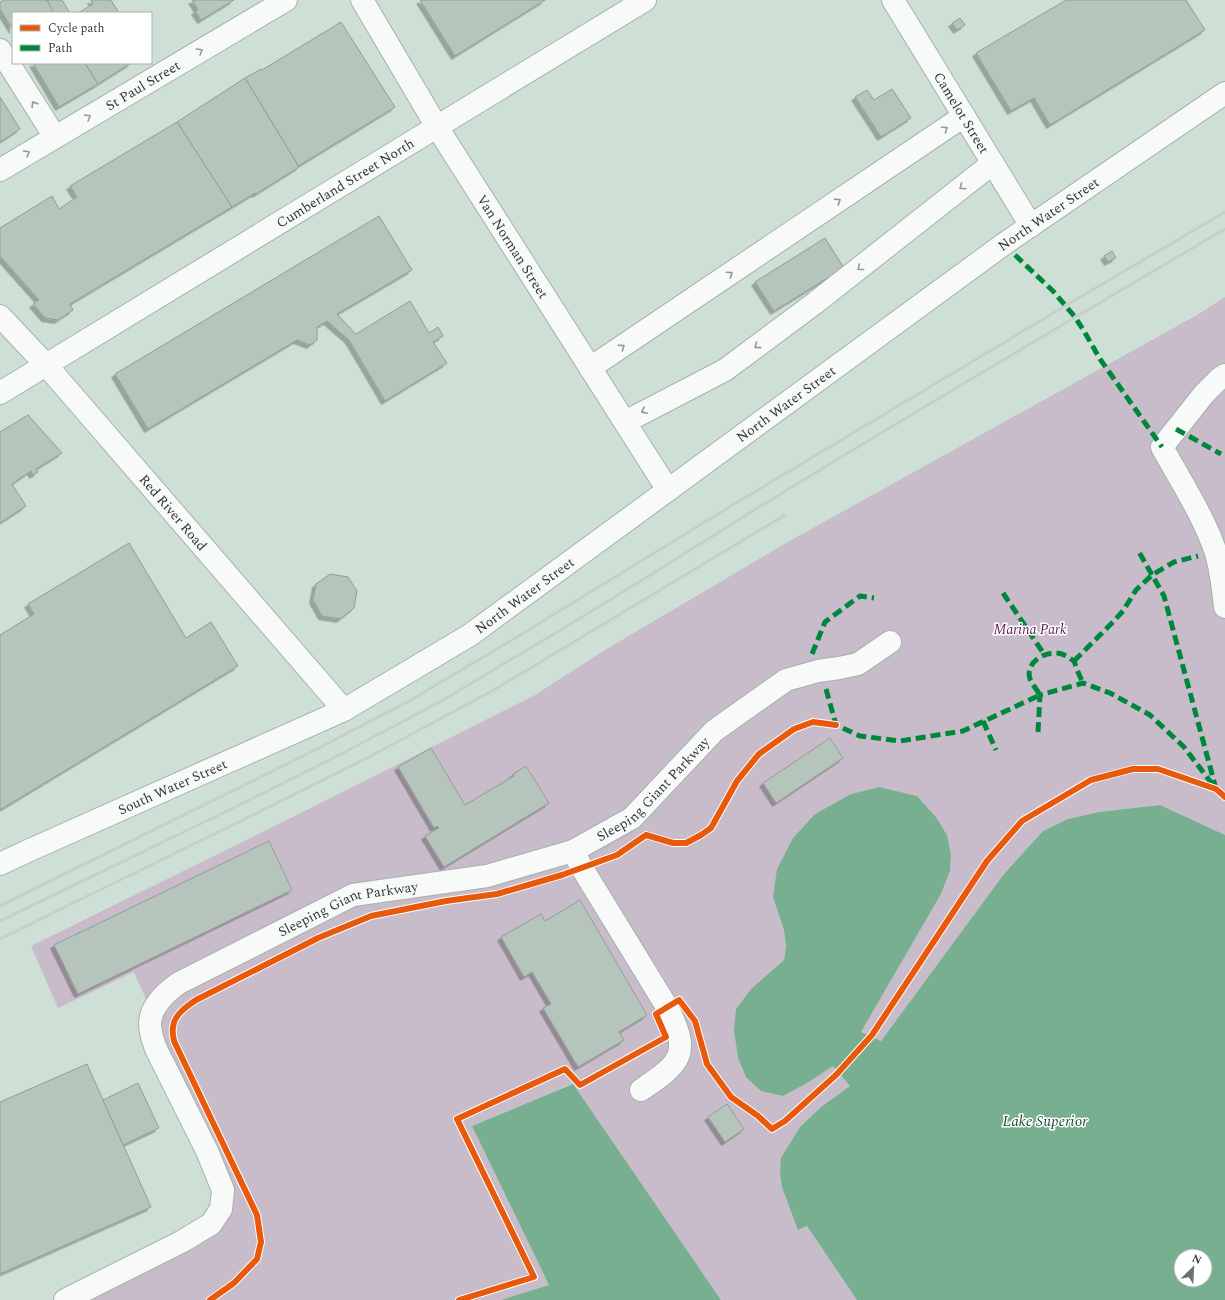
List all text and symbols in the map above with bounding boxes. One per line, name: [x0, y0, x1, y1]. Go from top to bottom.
legend: [12, 12, 152, 64]
text: Cycle path: [48, 19, 105, 38]
text: Path: [48, 39, 73, 58]
one-way arrow: [196, 48, 203, 55]
street label: St Paul Street: [102, 55, 184, 116]
street label: Camelot Street: [928, 68, 995, 158]
one-way arrow: [31, 101, 39, 108]
one-way arrow: [84, 115, 91, 122]
one-way arrow: [941, 126, 948, 134]
street label: Cumberland Street North: [272, 133, 418, 233]
one-way arrow: [23, 151, 30, 158]
street label: North Water Street: [993, 172, 1104, 256]
one-way arrow: [959, 182, 966, 189]
street label: Van Norman Street: [472, 190, 554, 303]
one-way arrow: [833, 199, 840, 206]
one-way arrow: [857, 263, 864, 270]
one-way arrow: [726, 271, 733, 279]
one-way arrow: [754, 342, 761, 349]
one-way arrow: [618, 344, 625, 352]
street label: North Water Street: [732, 361, 840, 448]
one-way arrow: [641, 407, 649, 414]
street label: Red River Road: [134, 470, 212, 556]
street label: North Water Street: [471, 552, 579, 639]
park label: Marina Park: [994, 619, 1067, 640]
street label: Sleeping Giant Parkway: [593, 731, 715, 847]
street label: South Water Street: [115, 753, 231, 821]
street label: Sleeping Giant Parkway: [274, 876, 420, 942]
water label: Lake Superior: [1003, 1110, 1088, 1133]
north arrow: [1173, 1248, 1213, 1288]
text: N: [1189, 1250, 1204, 1269]

